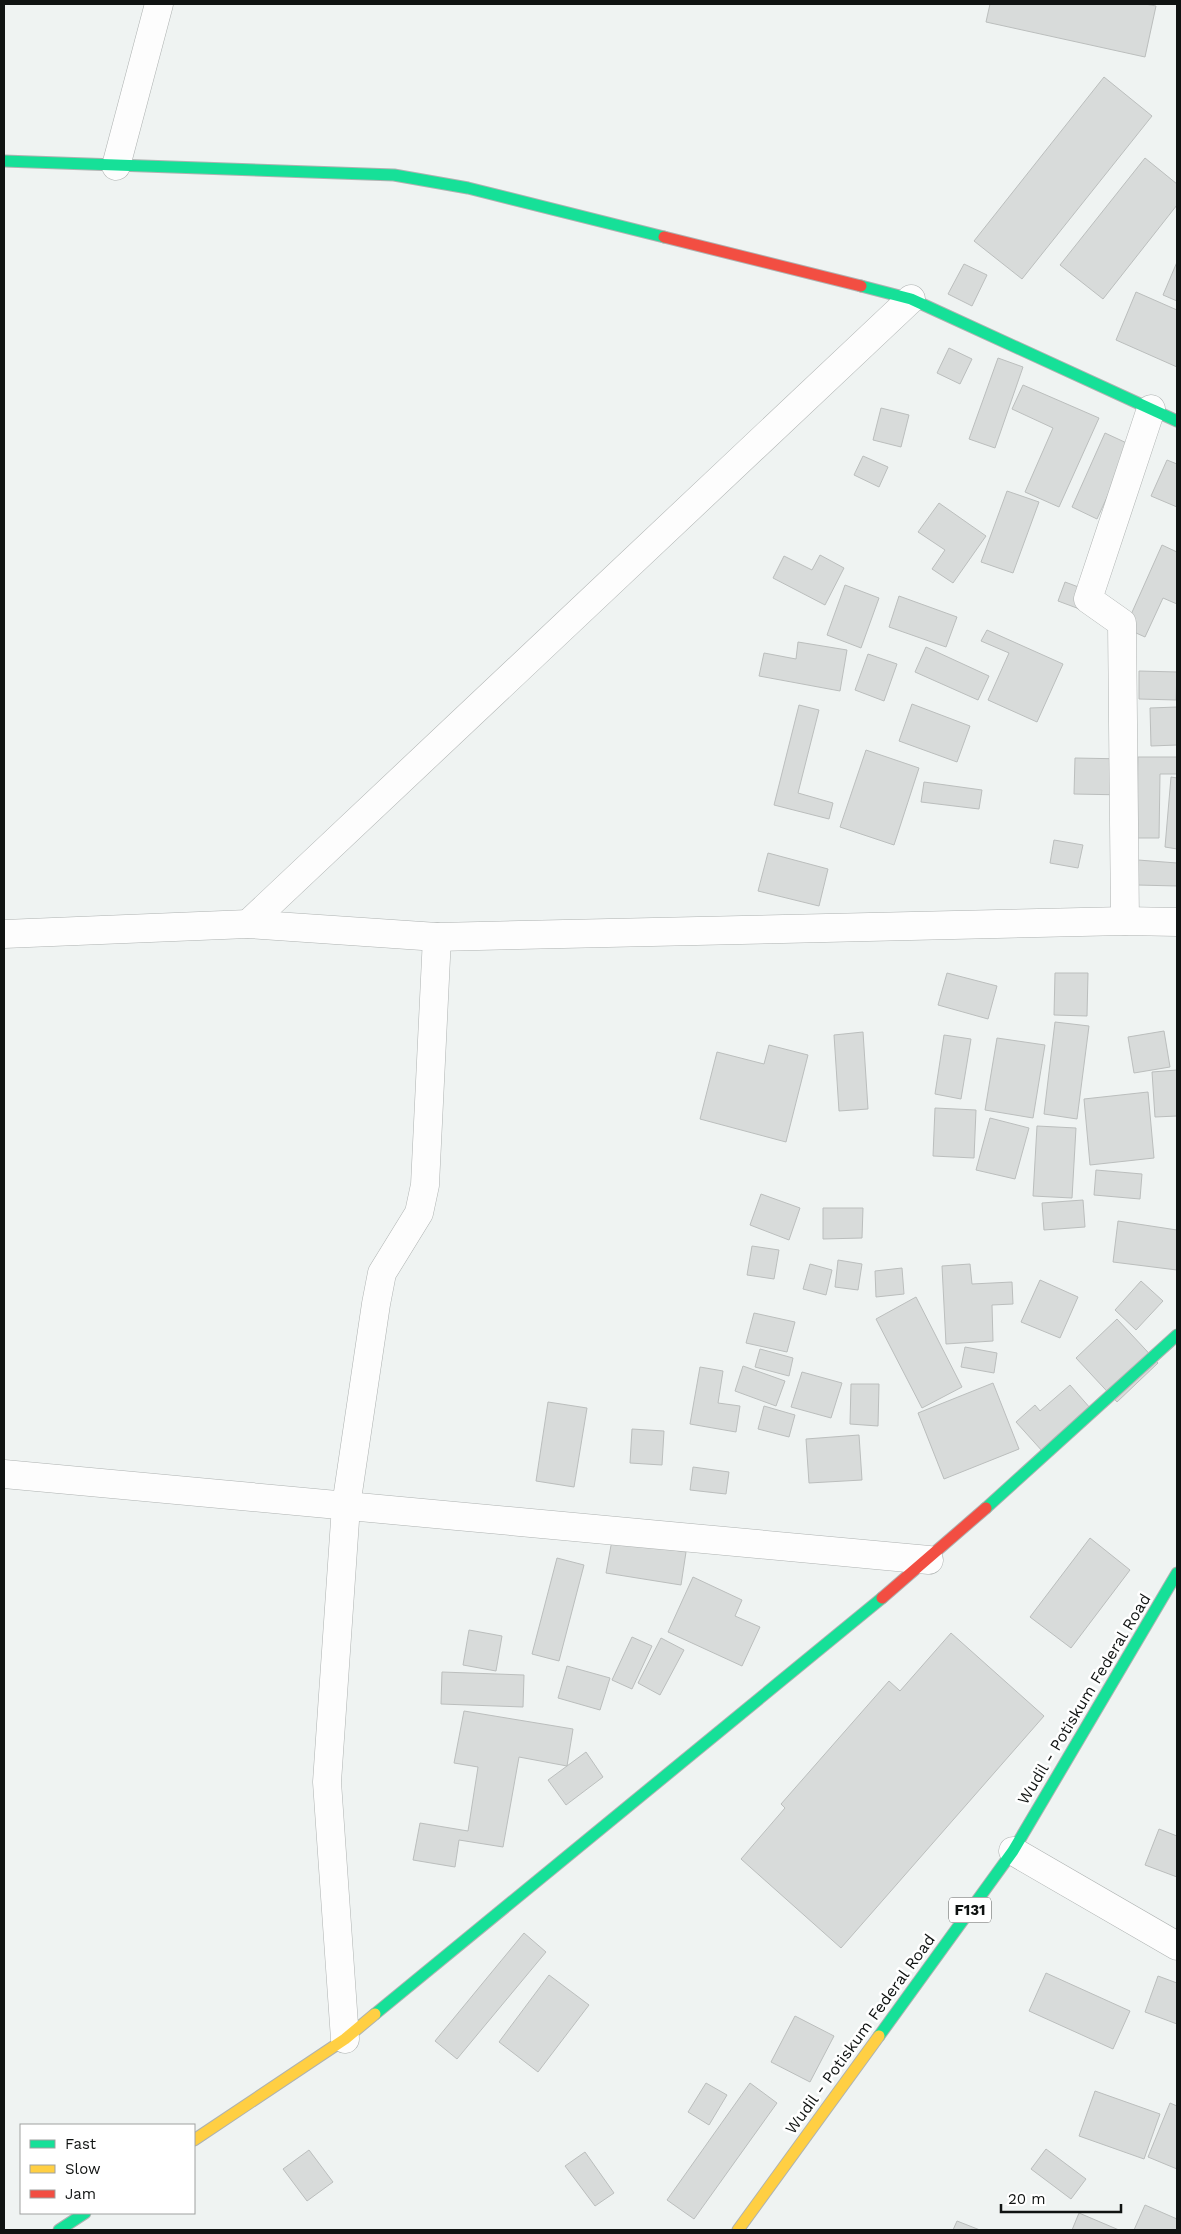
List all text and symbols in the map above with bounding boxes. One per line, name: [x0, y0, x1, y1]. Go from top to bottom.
street label: Wudil - Potiskum Federal Road: [1013, 1590, 1155, 1808]
road number: F131: [949, 1898, 991, 1922]
street label: Wudil - Potiskum Federal Road: [781, 1930, 939, 2138]
legend: [20, 2124, 195, 2214]
text: Fast: [65, 2135, 97, 2153]
text: Slow: [65, 2160, 101, 2178]
scale bar: [1001, 2182, 1121, 2214]
text: Jam: [65, 2185, 96, 2203]
text: 20 m: [1008, 2190, 1046, 2208]

